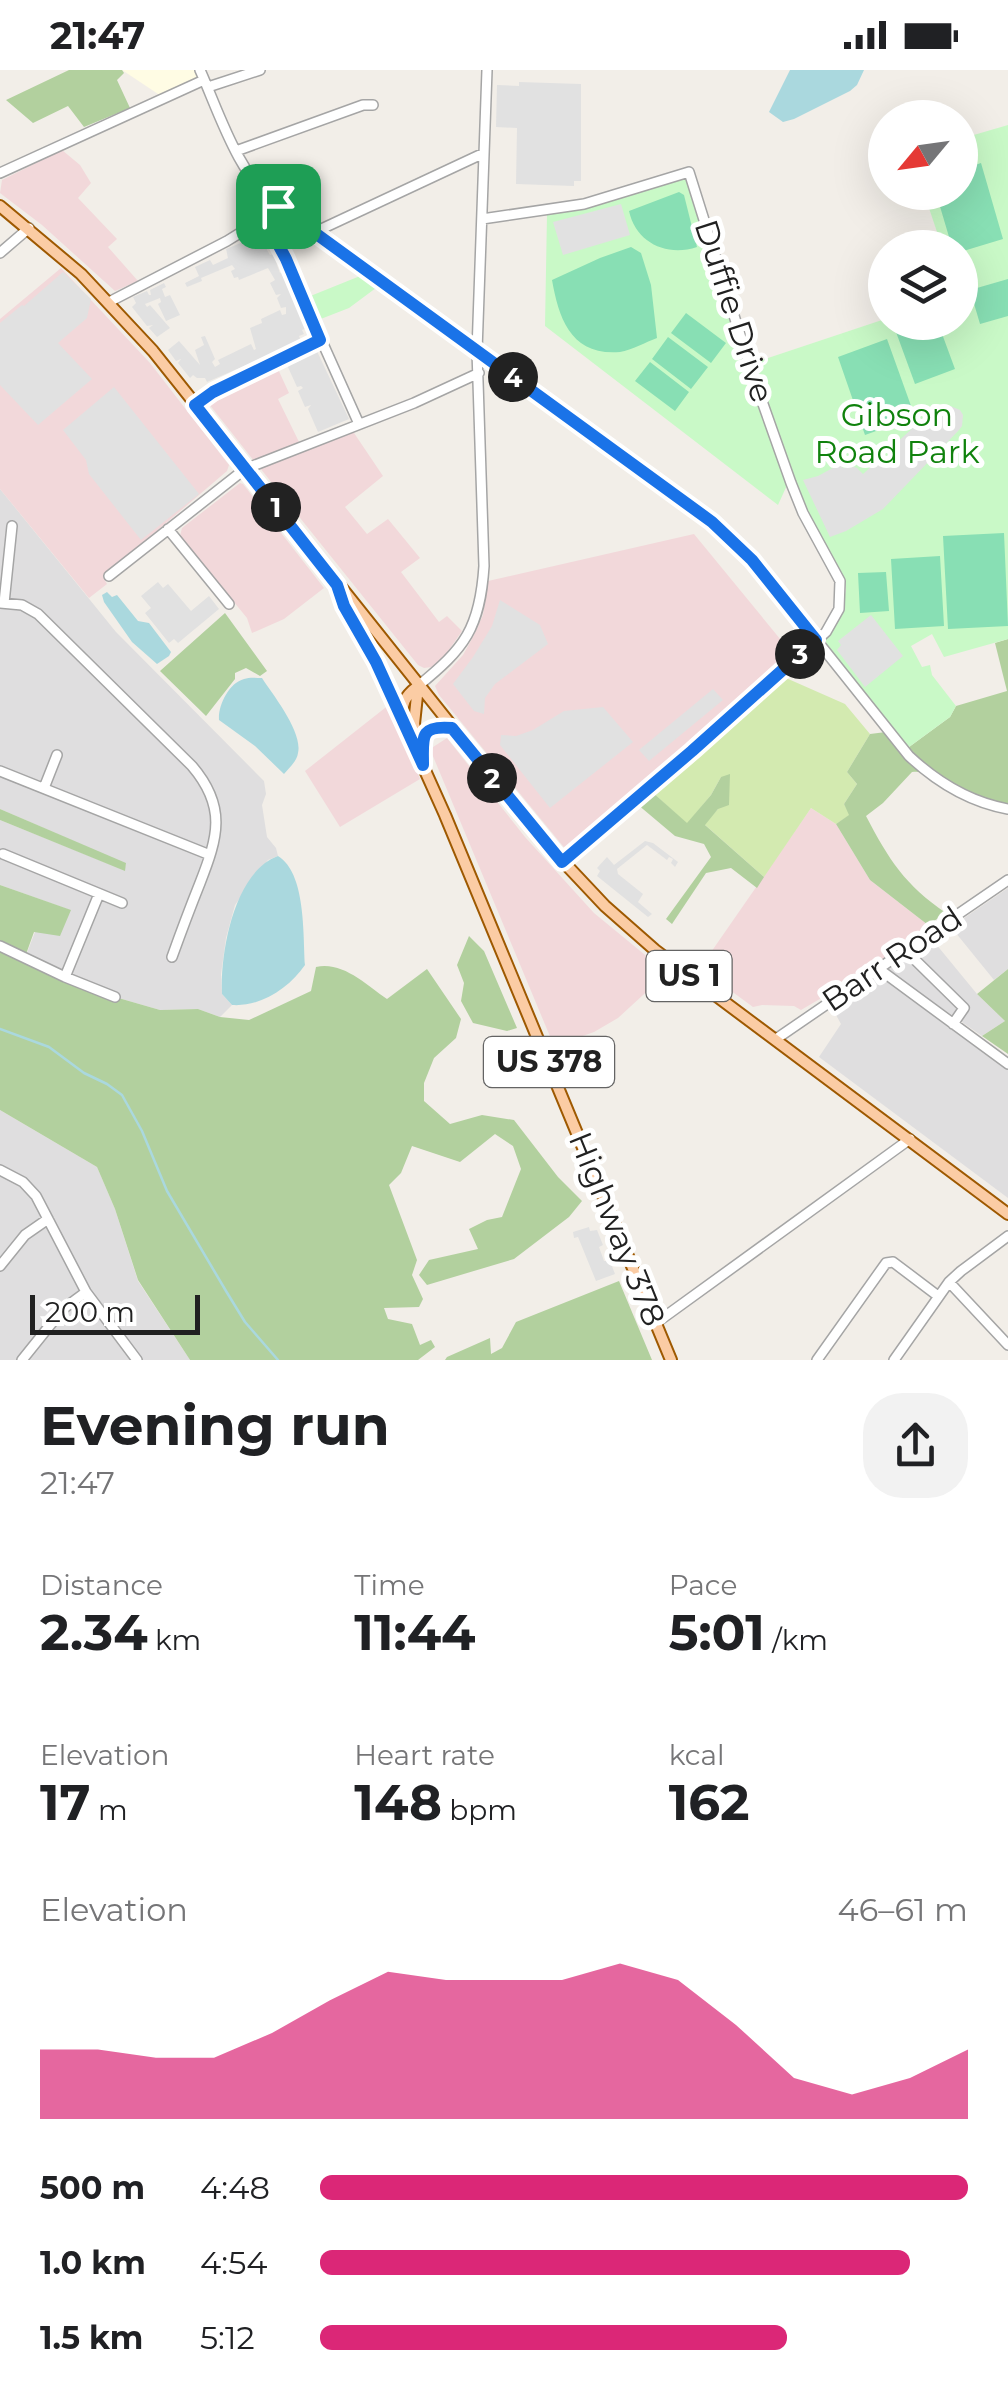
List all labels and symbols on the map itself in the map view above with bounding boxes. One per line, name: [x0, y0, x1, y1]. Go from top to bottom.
north arrow: [868, 100, 978, 210]
pin: [236, 164, 321, 249]
street label: Duffie Drive: [687, 215, 782, 407]
pin: 4: [488, 352, 538, 402]
park label: Gibson Road Park: [814, 395, 980, 471]
pin: 1: [251, 482, 301, 532]
pin: 3: [775, 629, 825, 679]
pin: 2: [467, 753, 517, 803]
street label: Barr Road: [814, 898, 969, 1020]
road number: US 1: [646, 951, 732, 1001]
road number: US 378: [484, 1037, 614, 1087]
street label: Highway 378: [561, 1126, 674, 1331]
scale bar: [30, 1290, 200, 1334]

